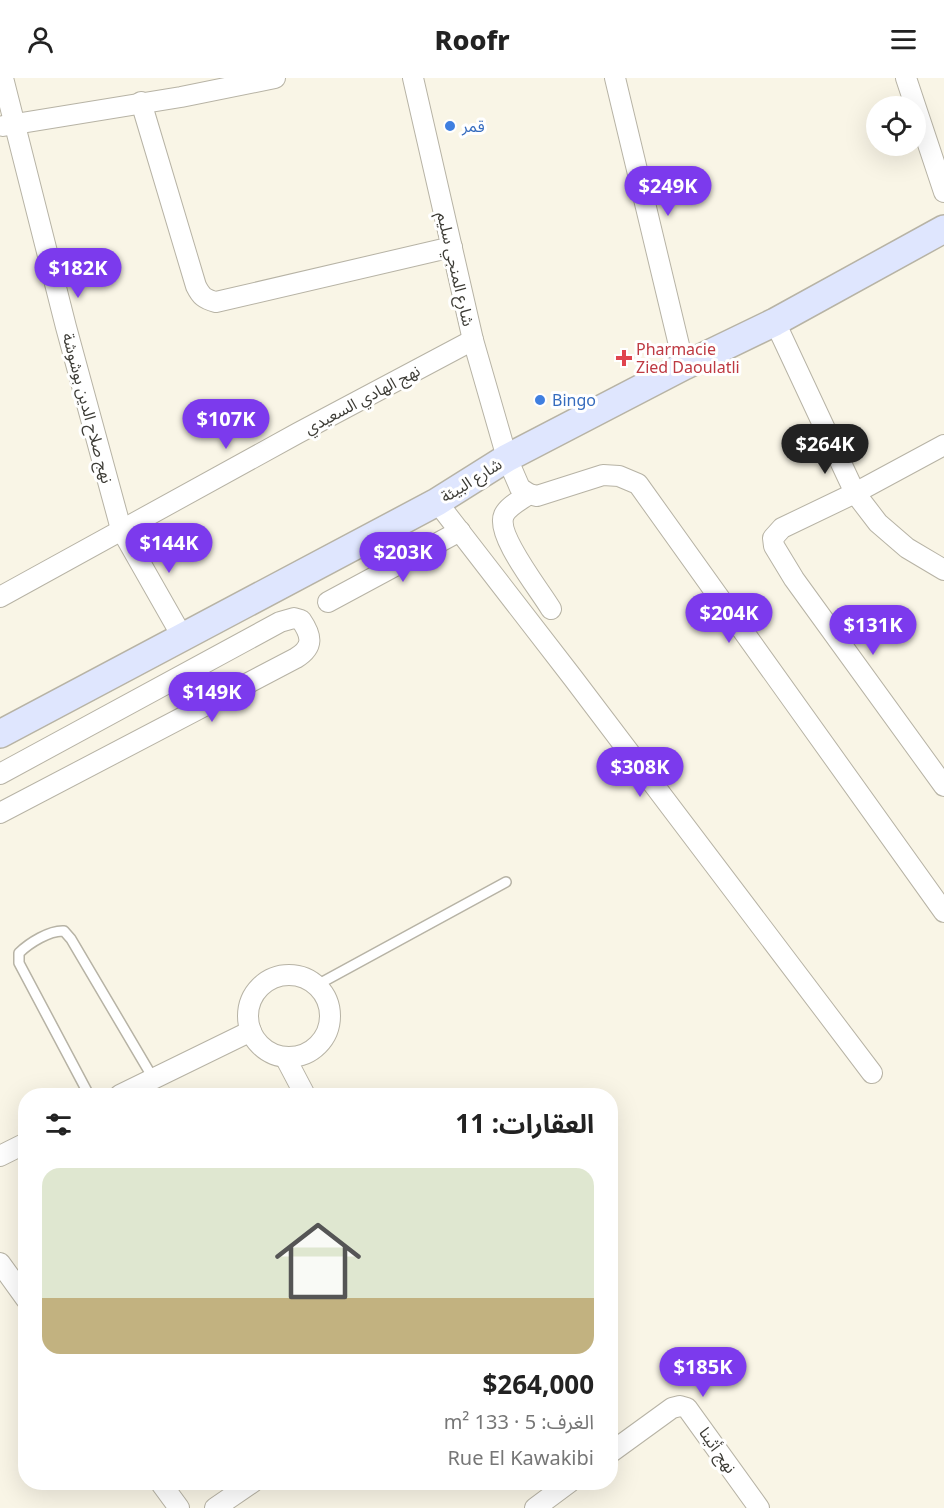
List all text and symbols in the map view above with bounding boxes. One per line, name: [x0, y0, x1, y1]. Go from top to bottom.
text: Roofr: [434, 21, 510, 58]
icon: person: [24, 23, 57, 56]
icon: menu: [887, 23, 920, 56]
map controls: [866, 96, 926, 156]
button: locate: [866, 96, 926, 156]
place label: قمر: [461, 115, 485, 137]
marker: قمر: [443, 119, 457, 133]
pin: $249K: [626, 166, 710, 217]
text: $249K: [638, 172, 698, 199]
street label: شارع المنجي سليم: [430, 210, 480, 329]
pin: $182K: [36, 248, 120, 299]
text: $182K: [48, 254, 108, 281]
street label: نهج صلاح الدين بوشوشة: [55, 330, 119, 486]
place label: Pharmacie Zied Daoulatli: [636, 338, 740, 378]
marker: Pharmacie Zied Daoulatli: [617, 351, 631, 365]
street label: نهج الهادي السعيدي: [300, 359, 425, 441]
place label: Bingo: [552, 389, 596, 411]
marker: Bingo: [533, 393, 547, 407]
pin: $107K: [184, 399, 268, 450]
text: $107K: [196, 405, 256, 432]
pin: $264K: [783, 424, 867, 475]
text: $264K: [795, 430, 855, 457]
street label: شارع البيئة: [436, 453, 507, 509]
pin: $144K: [127, 523, 211, 574]
text: $144K: [139, 529, 199, 556]
pin: $203K: [361, 532, 445, 583]
text: $203K: [373, 538, 433, 565]
pin: $204K: [687, 593, 771, 644]
text: $204K: [699, 599, 759, 626]
pin: $131K: [831, 605, 915, 656]
text: $131K: [843, 611, 903, 638]
pin: $149K: [170, 672, 254, 723]
text: $149K: [182, 678, 242, 705]
pin: $308K: [598, 747, 682, 798]
text: $308K: [610, 753, 670, 780]
text: العقارات: 11: [455, 1105, 594, 1141]
icon: filters: [42, 1108, 75, 1141]
icon: home: [264, 1207, 372, 1315]
pin: $185K: [661, 1347, 745, 1398]
text: $185K: [673, 1353, 733, 1380]
text: $264,000: [482, 1366, 594, 1402]
text: الغرف: 5 · 133 m²: [444, 1408, 594, 1435]
street label: نهج أثينا: [693, 1423, 742, 1479]
text: Rue El Kawakibi: [447, 1444, 594, 1471]

